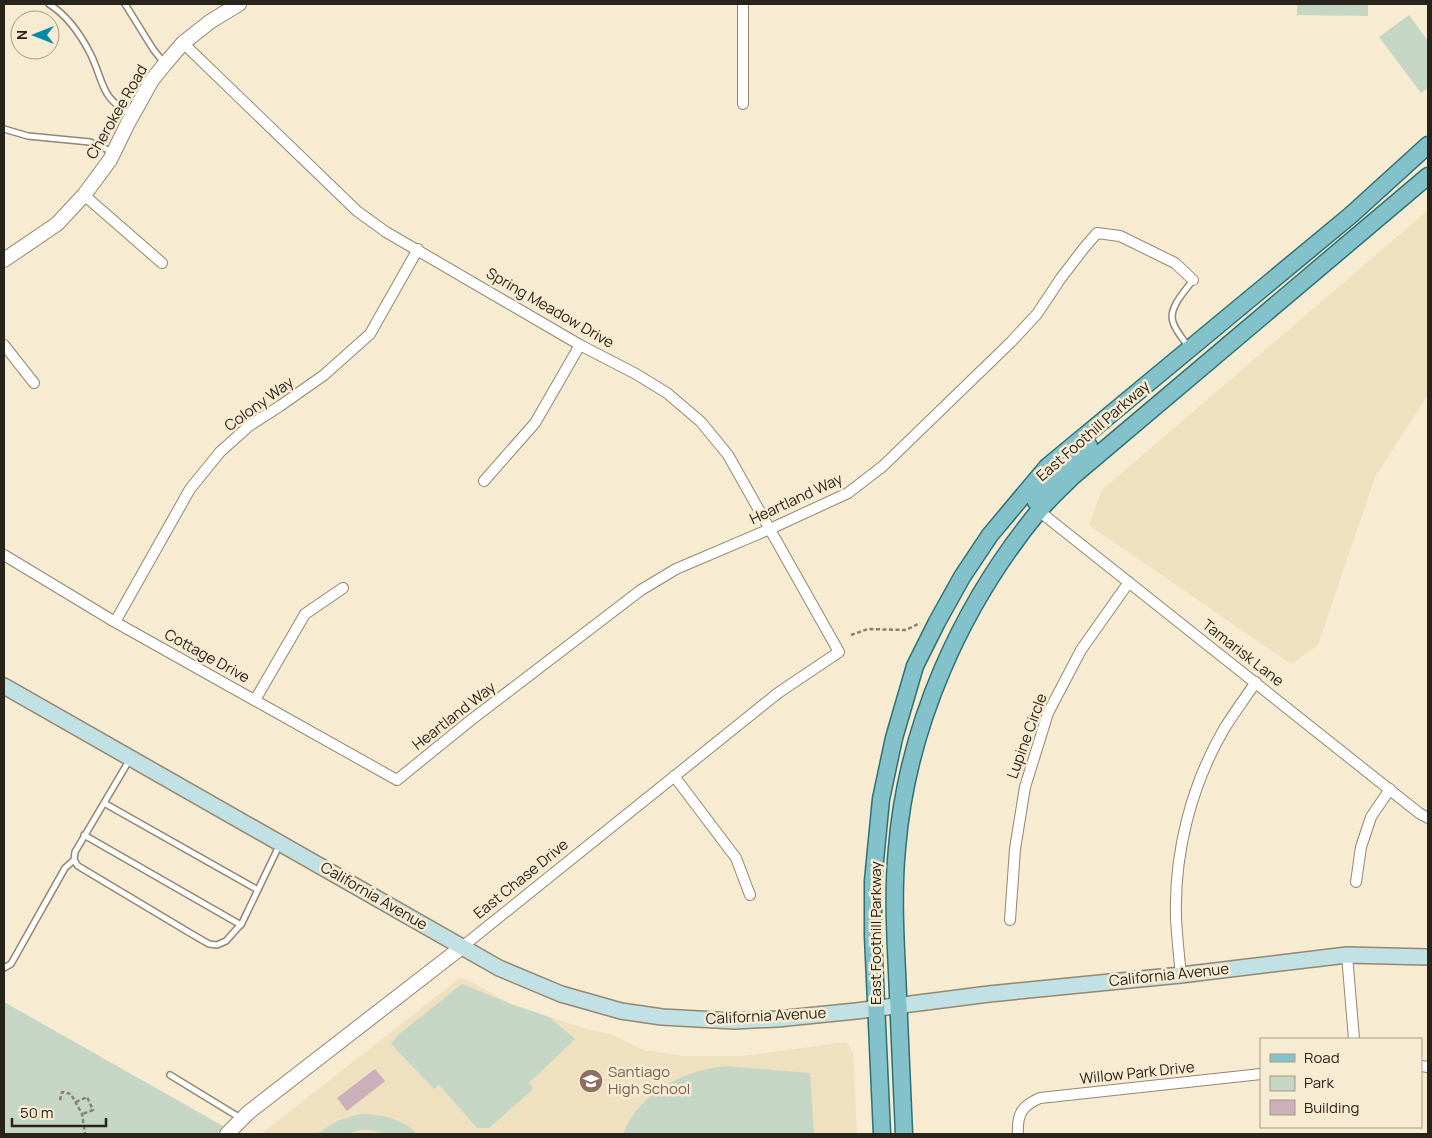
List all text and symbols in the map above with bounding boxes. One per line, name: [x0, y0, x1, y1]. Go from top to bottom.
north arrow: [10, 10, 60, 60]
text: N: [12, 30, 31, 40]
street label: Cherokee Road: [81, 61, 152, 163]
street label: Spring Meadow Drive: [482, 262, 618, 353]
street label: Colony Way: [220, 371, 298, 436]
street label: East Foothill Parkway: [1031, 375, 1154, 486]
street label: Heartland Way: [746, 468, 846, 529]
street label: Tamarisk Lane: [1198, 614, 1289, 691]
street label: Cottage Drive: [161, 623, 254, 688]
street label: Heartland Way: [408, 676, 500, 755]
street label: Lupine Circle: [1001, 690, 1052, 781]
street label: East Chase Drive: [469, 834, 573, 923]
street label: California Avenue: [317, 856, 432, 935]
street label: East Foothill Parkway: [865, 861, 886, 1005]
street label: California Avenue: [1108, 958, 1230, 991]
street label: California Avenue: [705, 1002, 827, 1029]
legend: [1260, 1038, 1422, 1128]
text: Road: [1304, 1047, 1340, 1068]
street label: Willow Park Drive: [1079, 1056, 1196, 1089]
place label: Santiago High School: [608, 1061, 690, 1099]
school or university icon: Santiago High School: [578, 1068, 604, 1094]
text: Park: [1304, 1072, 1334, 1093]
scale bar: [12, 1096, 106, 1128]
text: Building: [1304, 1097, 1359, 1118]
text: 50 m: [20, 1102, 54, 1123]

